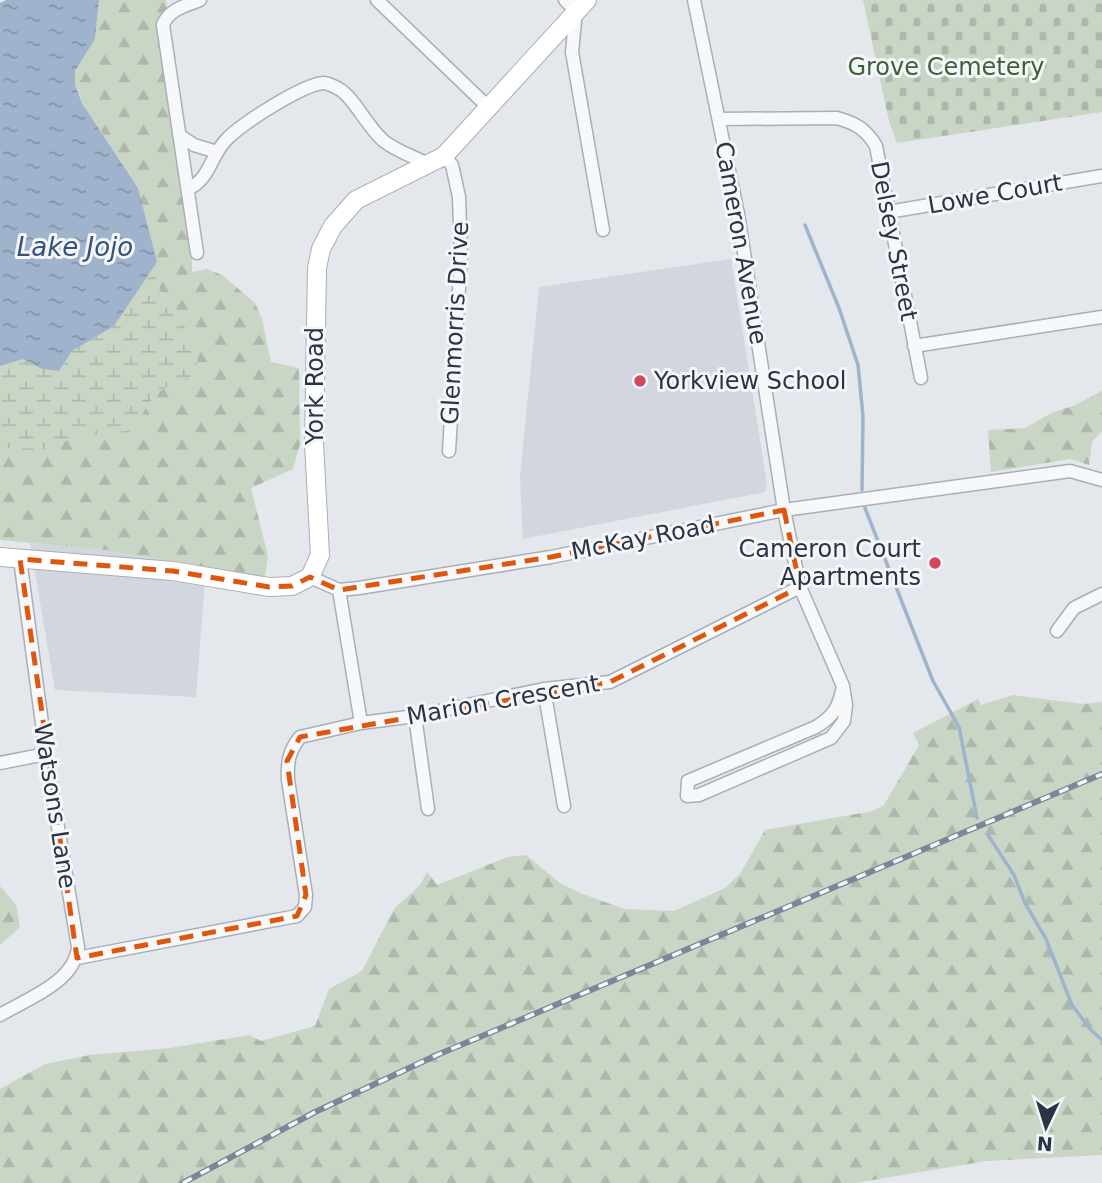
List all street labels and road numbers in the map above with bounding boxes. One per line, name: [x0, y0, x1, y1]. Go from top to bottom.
street label: Cameron Avenue: [709, 139, 773, 347]
street label: Delsey Street: [865, 159, 923, 323]
street label: Lowe Court: [926, 168, 1064, 220]
street label: Glenmorris Drive: [436, 221, 474, 425]
street label: York Road: [301, 327, 329, 446]
street label: McKay Road: [569, 510, 717, 566]
street label: Marion Crescent: [404, 669, 602, 731]
street label: Watsons Lane: [28, 721, 82, 891]

